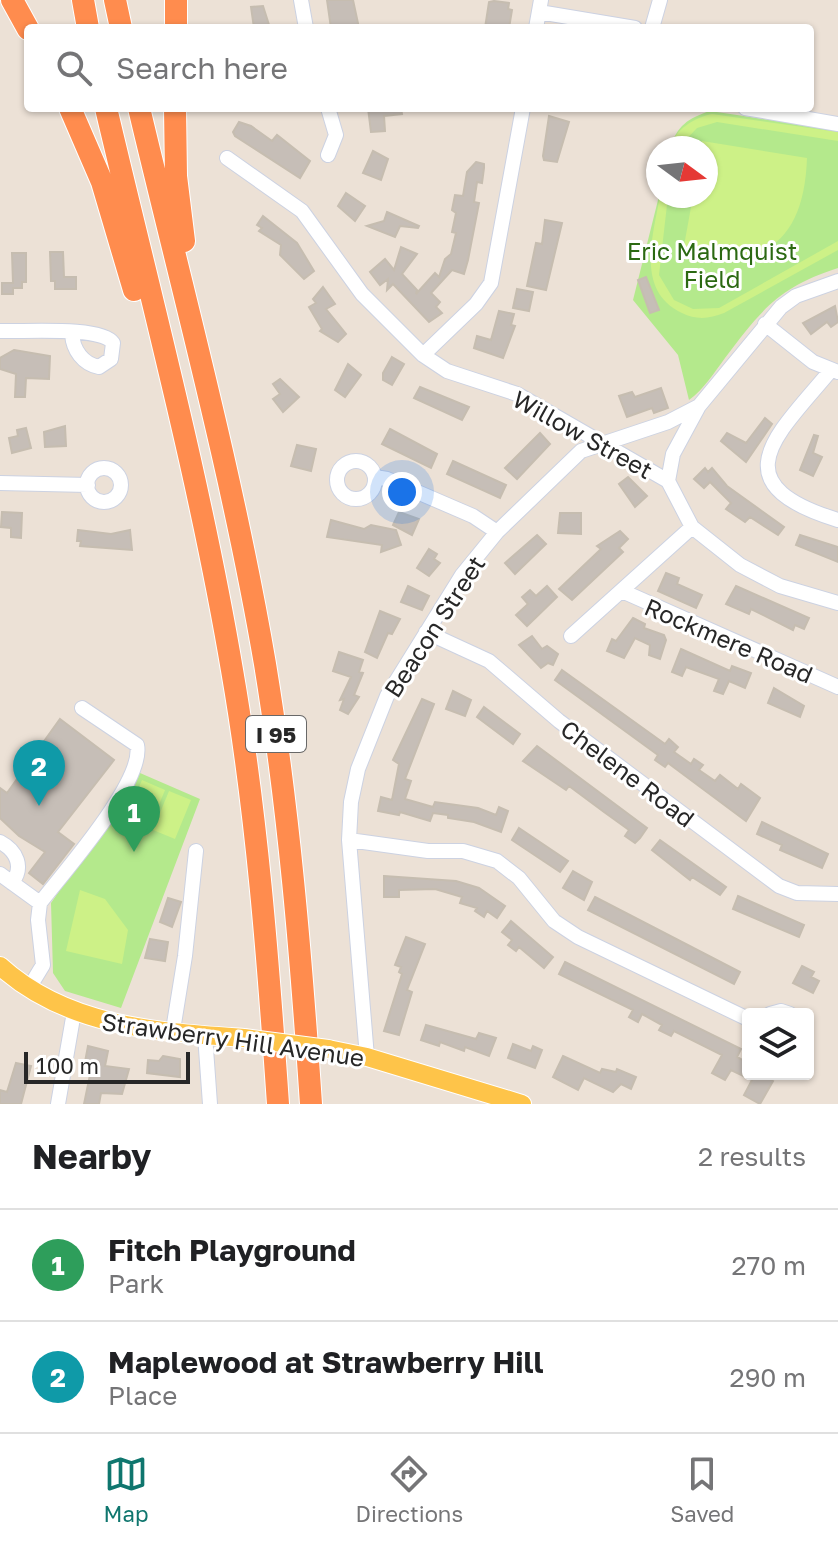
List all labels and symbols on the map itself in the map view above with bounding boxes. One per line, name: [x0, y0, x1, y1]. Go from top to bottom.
north arrow: [646, 136, 718, 208]
park label: Eric Malmquist Field: [627, 236, 797, 293]
street label: Willow Street: [508, 384, 658, 484]
your location: [382, 472, 422, 512]
street label: Beacon Street: [377, 550, 491, 702]
street label: Rockmere Road: [640, 591, 818, 689]
street label: Chelene Road: [555, 713, 701, 833]
road number: I 95: [246, 716, 306, 752]
pin: 2: [13, 740, 65, 806]
pin: 1: [108, 786, 160, 852]
street label: Strawberry Hill Avenue: [100, 1006, 366, 1072]
scale bar: [24, 1048, 190, 1084]

